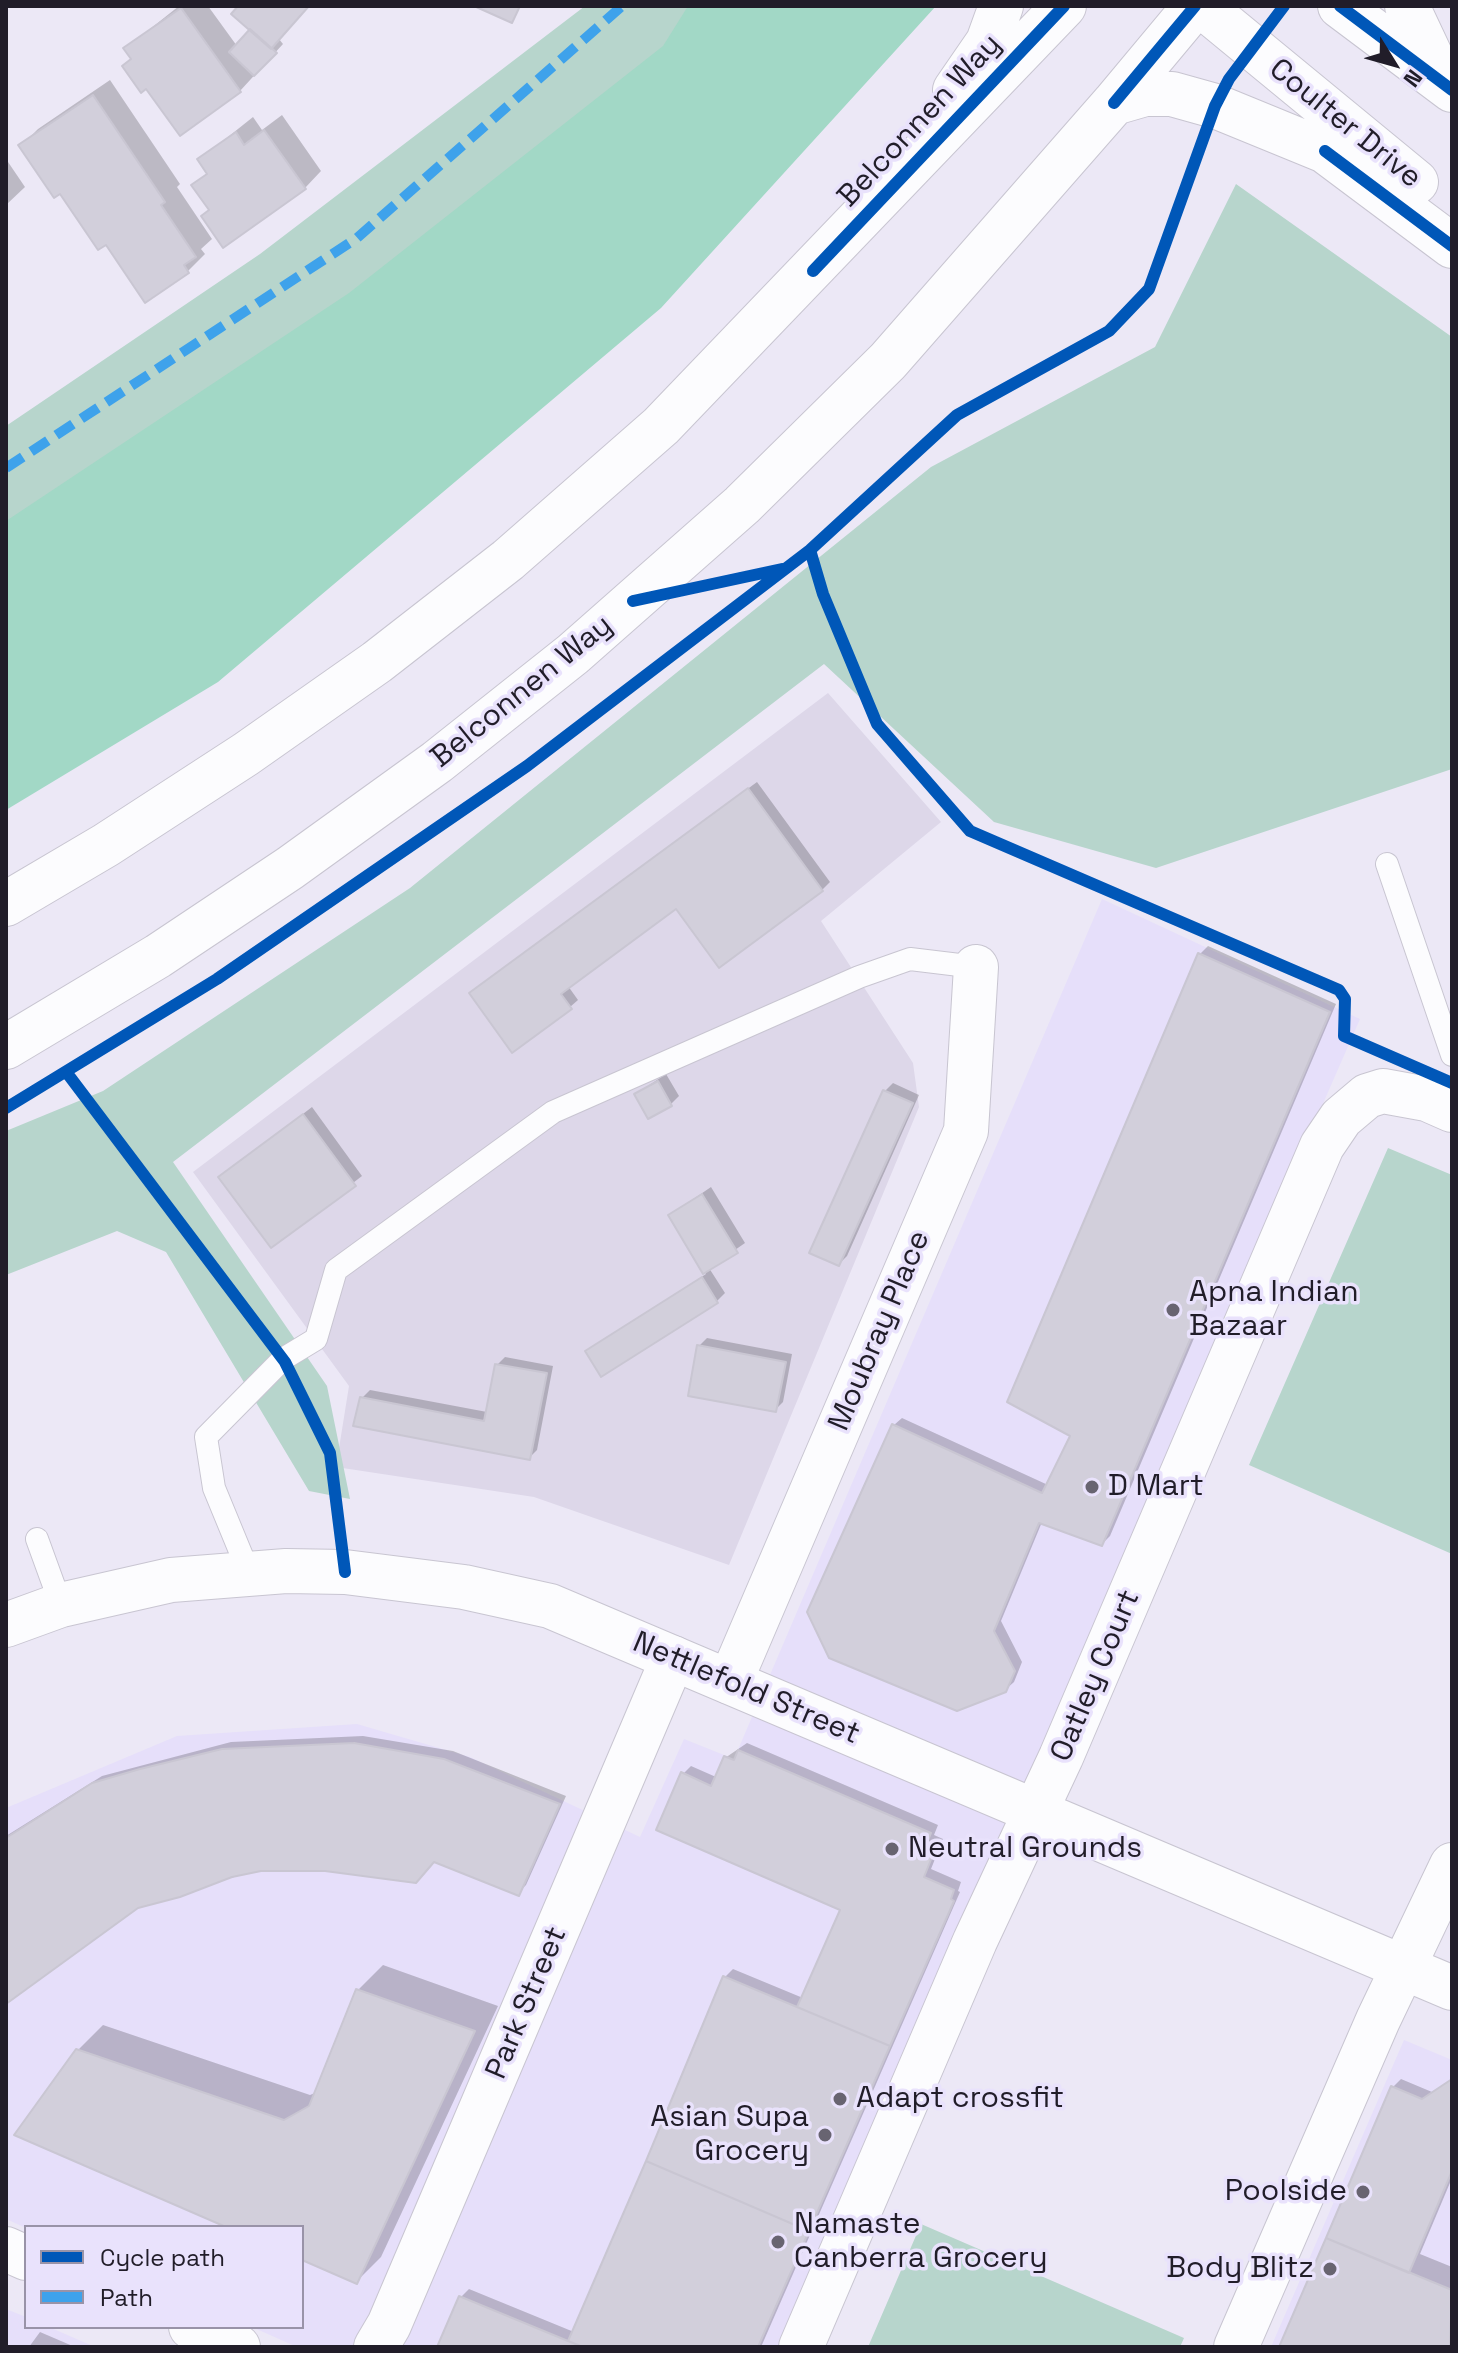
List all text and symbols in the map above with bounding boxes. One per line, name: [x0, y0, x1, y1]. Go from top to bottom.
north arrow: [1354, 24, 1434, 104]
street label: Belconnen Way: [831, 27, 1009, 215]
street label: Coulter Drive: [1262, 52, 1428, 196]
text: N: [1398, 64, 1429, 93]
street label: Belconnen Way: [424, 608, 620, 776]
street label: Moubray Place: [822, 1226, 938, 1436]
place label: Apna Indian Bazaar: [1189, 1275, 1359, 1346]
marker: Apna Indian Bazaar: [1164, 1301, 1182, 1319]
place label: D Mart: [1108, 1469, 1204, 1505]
marker: D Mart: [1083, 1478, 1101, 1496]
street label: Oatley Court: [1044, 1585, 1148, 1767]
street label: Nettlefold Street: [627, 1625, 865, 1753]
place label: Neutral Grounds: [908, 1831, 1142, 1867]
marker: Neutral Grounds: [883, 1840, 901, 1858]
street label: Park Street: [479, 1922, 575, 2084]
place label: Adapt crossfit: [856, 2081, 1064, 2117]
marker: Adapt crossfit: [831, 2090, 849, 2108]
place label: Asian Supa Grocery: [650, 2100, 809, 2170]
marker: Asian Supa Grocery: [816, 2126, 834, 2144]
place label: Poolside: [1225, 2174, 1347, 2210]
marker: Poolside: [1354, 2183, 1372, 2201]
place label: Namaste Canberra Grocery: [794, 2207, 1048, 2278]
legend: [24, 2225, 304, 2329]
marker: Namaste Canberra Grocery: [769, 2233, 787, 2251]
text: Cycle path: [100, 2242, 225, 2273]
place label: Body Blitz: [1166, 2251, 1314, 2287]
marker: Body Blitz: [1321, 2260, 1339, 2278]
text: Path: [100, 2282, 153, 2313]

